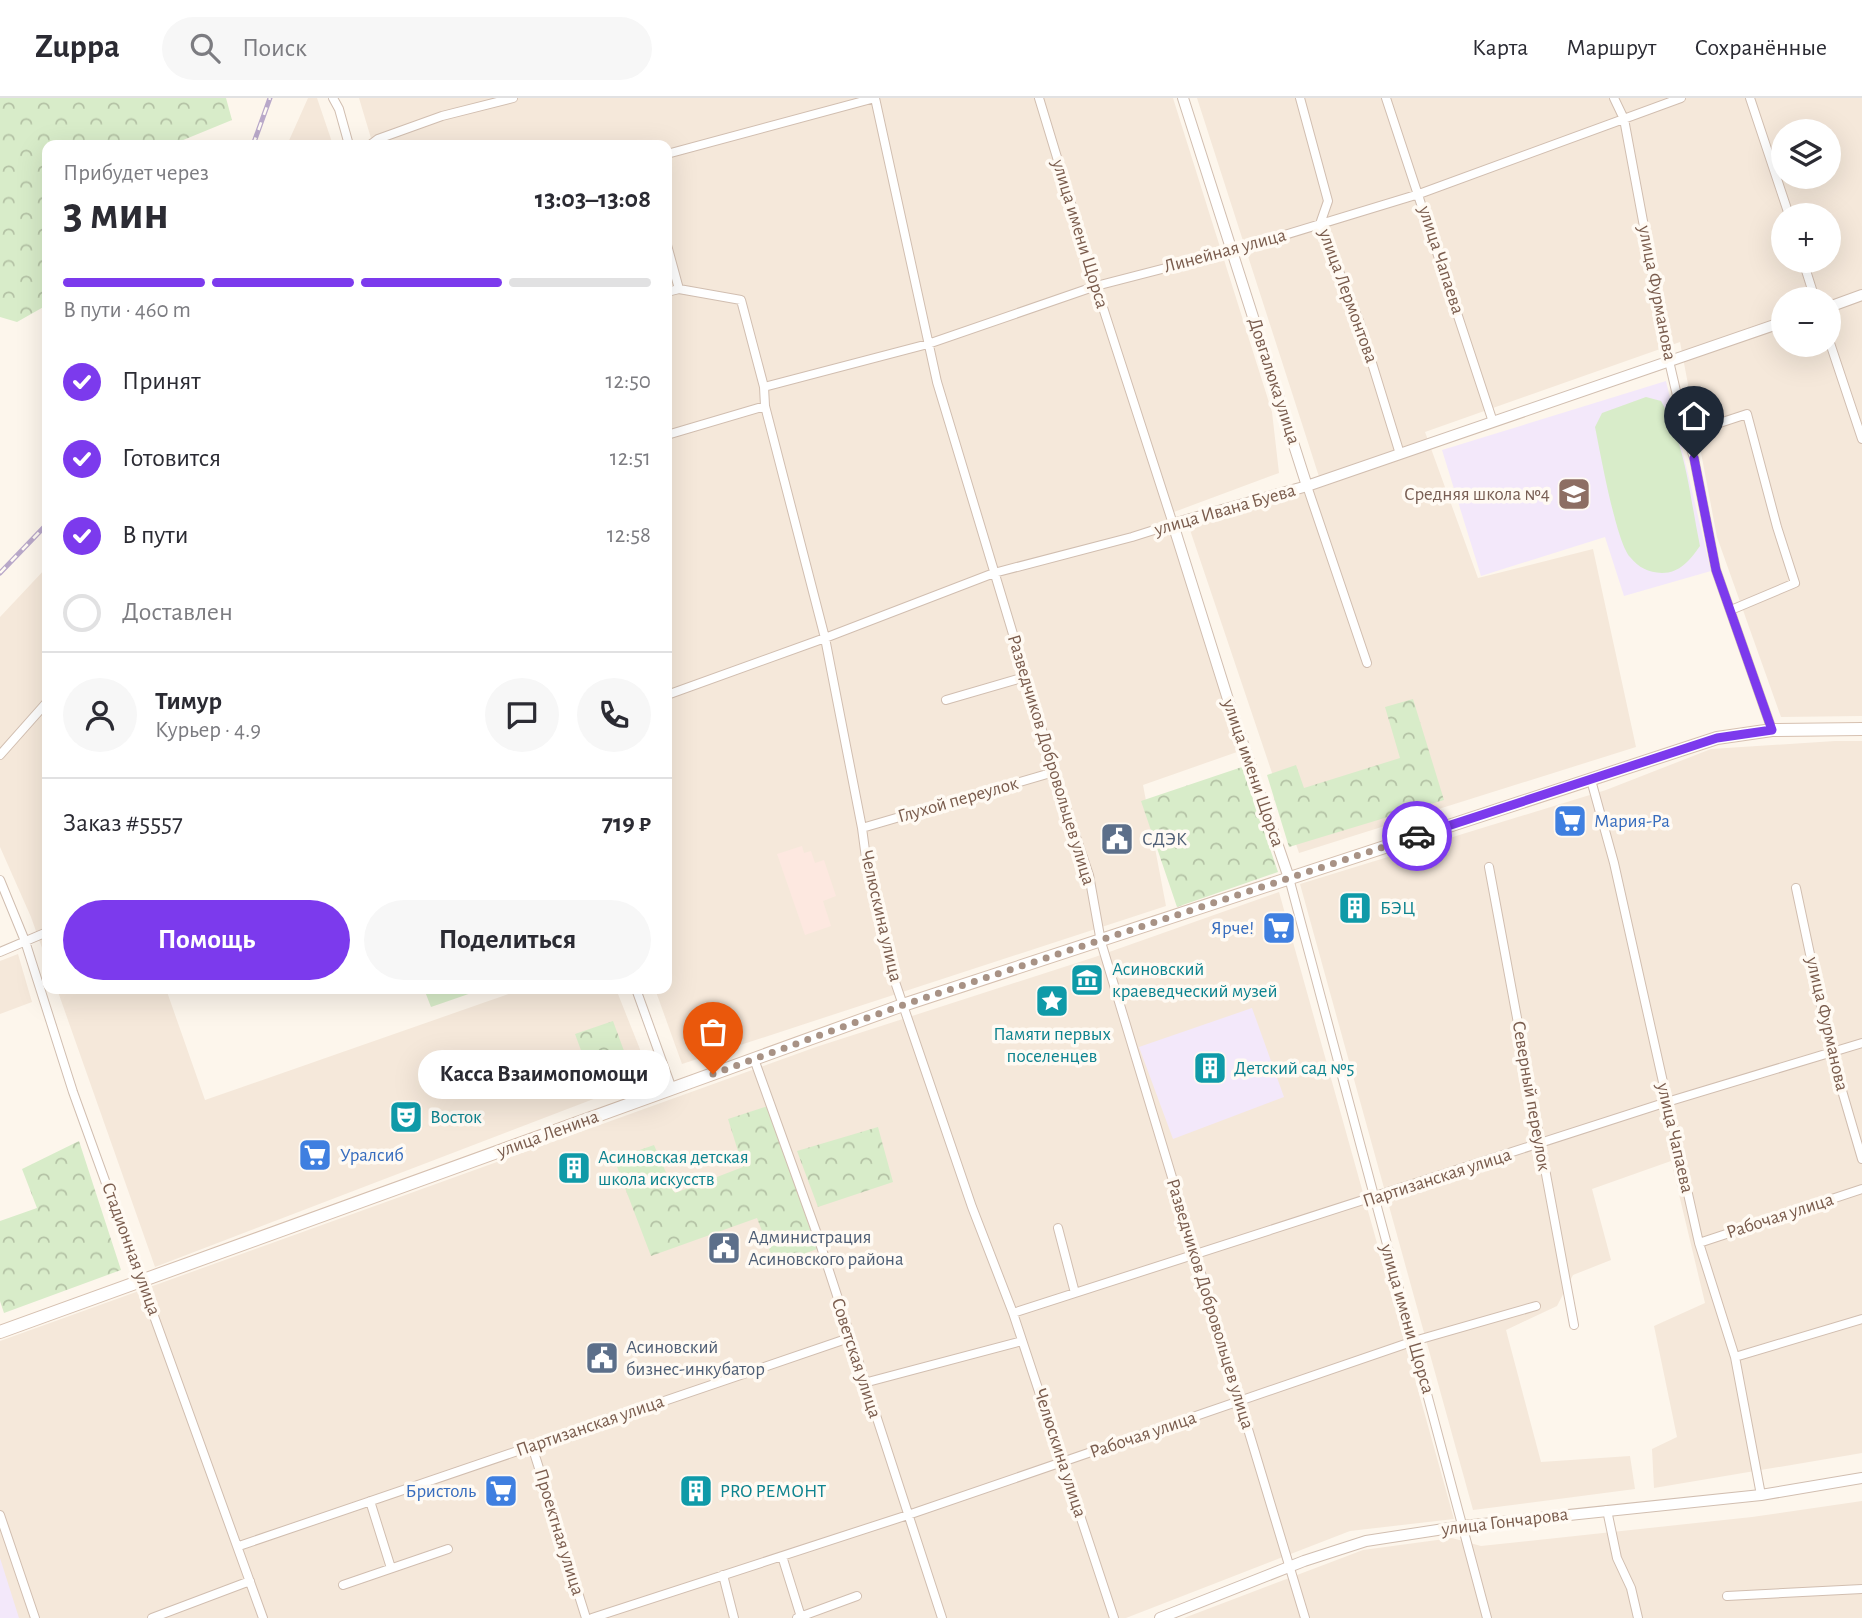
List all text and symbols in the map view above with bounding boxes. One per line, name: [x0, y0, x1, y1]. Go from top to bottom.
search box: [162, 17, 652, 80]
icon: search: [186, 29, 224, 67]
text: Zuppa: [35, 31, 120, 64]
text: Поиск: [242, 35, 307, 61]
text: Карта: [1472, 36, 1528, 60]
text: Маршрут: [1566, 36, 1656, 60]
text: Сохранённые: [1694, 36, 1827, 60]
map controls: [1771, 119, 1841, 357]
button: layers: [1771, 119, 1841, 189]
street label: улица имени Щорса: [1048, 156, 1112, 311]
text: Прибудет через: [63, 162, 209, 185]
text: 13:03–13:08: [535, 186, 651, 212]
text: 3 мин: [63, 191, 169, 237]
street label: улица Чапаева: [1414, 203, 1468, 317]
button: +: [1771, 203, 1841, 273]
street label: улица Фурманова: [1634, 223, 1679, 362]
street label: Линейная улица: [1162, 225, 1288, 276]
street label: улица Лермонтова: [1315, 225, 1381, 366]
button: −: [1771, 287, 1841, 357]
text: В пути · 460 m: [63, 299, 191, 322]
street label: Довгалюка улица: [1245, 315, 1304, 447]
icon: check: [63, 363, 101, 401]
text: Принят: [122, 368, 201, 394]
text: 12:50: [606, 370, 651, 393]
pin: [1664, 386, 1724, 458]
icon: home: [1675, 397, 1713, 435]
icon: check: [63, 440, 101, 478]
text: Готовится: [122, 445, 221, 471]
text: 12:51: [610, 447, 651, 470]
school or university icon: Средняя школа №4: [1555, 475, 1593, 513]
street label: улица Ивана Буева: [1151, 481, 1298, 540]
place label: Средняя школа №4: [1404, 485, 1550, 504]
icon: check: [63, 517, 101, 555]
text: В пути: [122, 522, 188, 548]
text: 12:58: [607, 524, 651, 547]
text: Доставлен: [122, 599, 233, 625]
street label: Разведчиков Добровольцев улица: [1004, 632, 1098, 888]
button: person: [63, 678, 137, 752]
button: chat: [485, 678, 559, 752]
button: phone: [577, 678, 651, 752]
text: Тимур: [155, 688, 222, 714]
street label: улица имени Щорса: [1219, 696, 1287, 850]
text: Курьер · 4.9: [155, 719, 261, 742]
street label: Глухой переулок: [896, 774, 1021, 826]
courier: [1382, 801, 1452, 871]
supermarket icon: Мария-Ра: [1551, 802, 1589, 840]
text: Заказ #5557: [63, 810, 183, 836]
text: 719 ₽: [602, 810, 651, 836]
place label: Мария-Ра: [1594, 812, 1670, 831]
icon: car: [1398, 817, 1436, 855]
public building icon: СДЭК: [1098, 820, 1136, 858]
place label: СДЭК: [1142, 830, 1187, 849]
street label: Челюскина улица: [857, 848, 905, 984]
building icon: БЭЦ: [1336, 889, 1374, 927]
place label: БЭЦ: [1380, 899, 1415, 918]
button: Помощь: [63, 900, 350, 980]
button: Поделиться: [364, 900, 651, 980]
supermarket icon: Ярче!: [1260, 909, 1298, 947]
place label: Ярче!: [1211, 919, 1254, 938]
street label: улица Фурманова: [1802, 954, 1852, 1093]
place label: Асиновский краеведческий музей: [1112, 960, 1278, 1001]
museum icon: Асиновский краеведческий музей: [1068, 961, 1106, 999]
place icon: Памяти первых поселенцев: [1033, 982, 1071, 1020]
pin: [683, 1002, 743, 1074]
icon: bag: [694, 1013, 732, 1051]
street label: Северный переулок: [1508, 1019, 1554, 1173]
place label: Памяти первых поселенцев: [993, 1025, 1111, 1066]
callout: Касса Взаимопомощи: [419, 1049, 671, 1098]
building icon: Детский сад №5: [1191, 1049, 1229, 1087]
place label: Детский сад №5: [1234, 1059, 1354, 1078]
text: Касса Взаимопомощи: [440, 1063, 648, 1086]
street label: улица Чапаева: [1653, 1080, 1697, 1195]
theatre icon: Восток: [387, 1098, 425, 1136]
street label: улица Ленина: [494, 1107, 602, 1162]
place label: Восток: [430, 1108, 482, 1127]
supermarket icon: Уралсиб: [296, 1136, 334, 1174]
street label: Партизанская улица: [1360, 1145, 1514, 1211]
place label: Уралсиб: [340, 1146, 404, 1165]
place label: Асиновская детская школа искусств: [598, 1148, 749, 1189]
building icon: Асиновская детская школа искусств: [555, 1149, 593, 1187]
street label: Разведчиков Добровольцев улица: [1163, 1176, 1257, 1432]
street label: Стадионная улица: [98, 1180, 164, 1318]
street label: Рабочая улица: [1724, 1190, 1836, 1242]
place label: Администрация Асиновского района: [748, 1228, 904, 1269]
public building icon: Администрация Асиновского района: [705, 1229, 743, 1267]
street label: улица имени Щорса: [1376, 1241, 1438, 1396]
street label: Советская улица: [828, 1296, 884, 1421]
place label: Асиновский бизнес-инкубатор: [626, 1338, 765, 1379]
public building icon: Асиновский бизнес-инкубатор: [583, 1339, 621, 1377]
street label: Челюскина улица: [1030, 1386, 1090, 1520]
street label: Партизанская улица: [514, 1392, 667, 1460]
street label: Рабочая улица: [1087, 1408, 1199, 1462]
street label: Проектная улица: [531, 1466, 587, 1598]
supermarket icon: Бристоль: [482, 1472, 520, 1510]
building icon: PRO РЕМОНТ: [677, 1472, 715, 1510]
place label: Бристоль: [406, 1482, 476, 1501]
place label: PRO РЕМОНТ: [720, 1482, 826, 1501]
street label: улица Гончарова: [1440, 1505, 1570, 1539]

